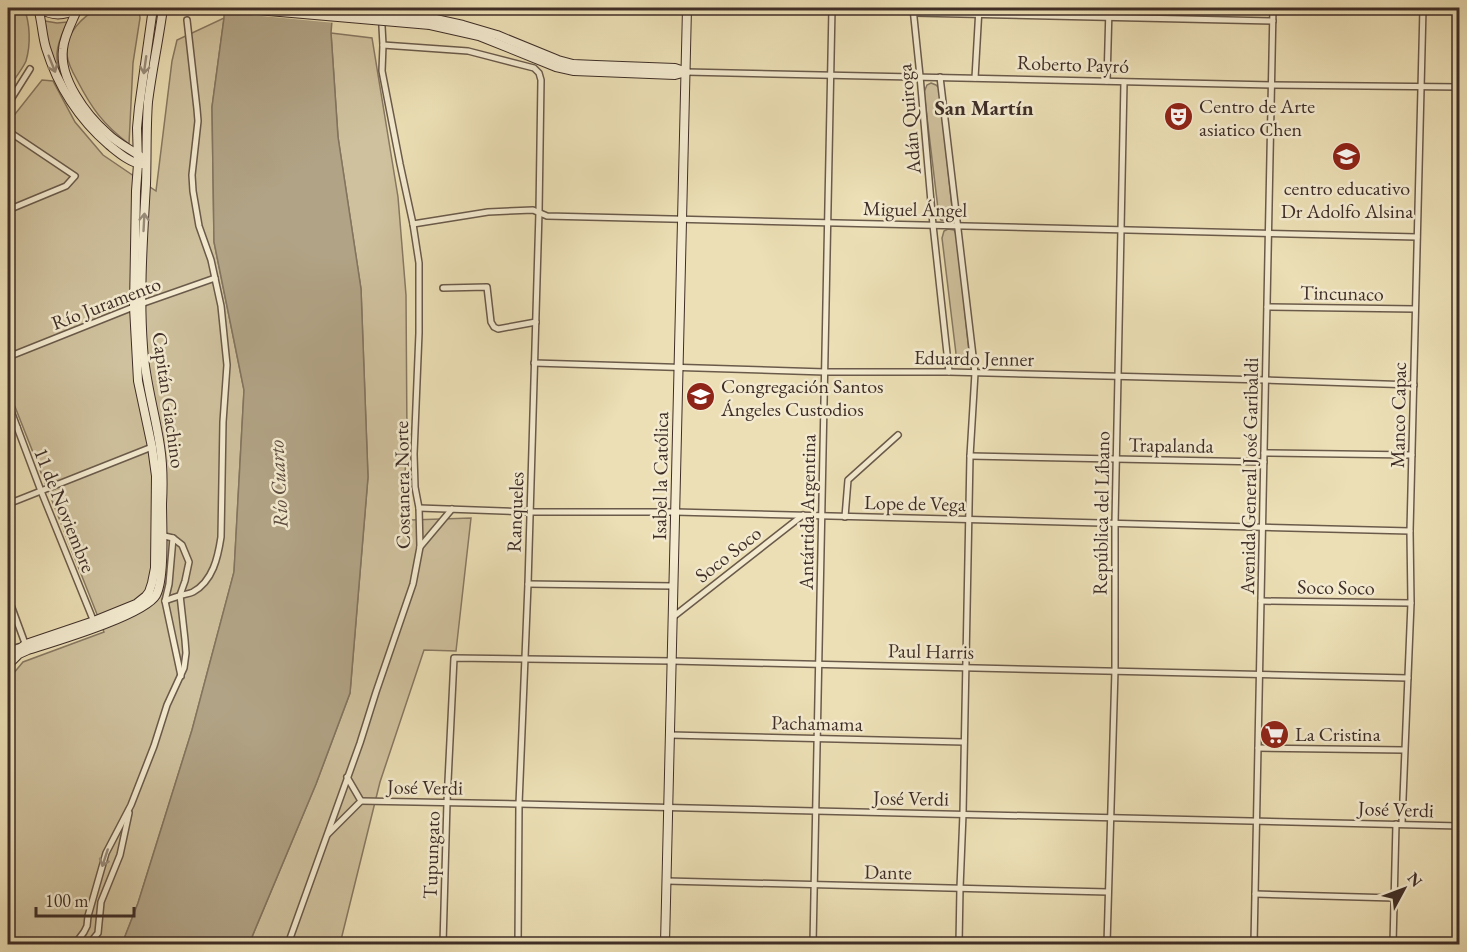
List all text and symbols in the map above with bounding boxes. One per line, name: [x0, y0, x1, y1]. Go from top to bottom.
street label: Roberto Payró: [1016, 49, 1130, 79]
one-way arrow: [47, 54, 58, 73]
one-way arrow: [139, 55, 150, 75]
street label: Adán Quiroga: [891, 63, 927, 176]
place label: Centro de Arte asiatico Chen: [1199, 93, 1315, 142]
district label: San Martín: [934, 94, 1034, 121]
theatre icon: Centro de Arte asiatico Chen: [1162, 101, 1194, 133]
school or university icon: centro educativo Dr Adolfo Alsina: [1331, 141, 1363, 173]
place label: centro educativo Dr Adolfo Alsina: [1281, 175, 1413, 224]
street label: Miguel Ángel: [863, 195, 968, 223]
one-way arrow: [138, 213, 149, 233]
street label: Río Juramento: [48, 270, 165, 336]
street label: Tincunaco: [1300, 279, 1384, 307]
street label: Capitán Giachino: [147, 330, 191, 470]
street label: Eduardo Jenner: [914, 344, 1035, 372]
street label: Avenida General José Garibaldi: [1234, 357, 1264, 596]
street label: Manco Capac: [1384, 362, 1412, 468]
place label: Congregación Santos Ángeles Custodios: [720, 373, 884, 422]
school or university icon: Congregación Santos Ángeles Custodios: [684, 381, 716, 413]
street label: Isabel la Católica: [646, 412, 674, 540]
street label: Costanera Norte: [388, 420, 416, 549]
street label: República del Líbano: [1087, 431, 1115, 595]
street label: Trapalanda: [1128, 431, 1214, 459]
street label: Antártida Argentina: [793, 434, 821, 591]
water label: Río Cuarto: [262, 439, 294, 529]
street label: 11 de Noviembre: [28, 444, 102, 576]
street label: Ranqueles: [501, 471, 529, 553]
street label: Lope de Vega: [864, 489, 966, 517]
street label: Soco Soco: [689, 520, 767, 588]
street label: Soco Soco: [1297, 573, 1375, 601]
street label: Paul Harris: [888, 637, 974, 665]
street label: Pachamama: [771, 709, 863, 737]
supermarket icon: La Cristina: [1258, 718, 1290, 750]
place label: La Cristina: [1295, 721, 1381, 747]
street label: José Verdi: [385, 773, 463, 801]
street label: José Verdi: [871, 784, 949, 812]
street label: José Verdi: [1356, 795, 1434, 823]
street label: Tupungato: [416, 810, 446, 900]
one-way arrow: [99, 848, 110, 867]
street label: Dante: [864, 859, 912, 885]
north arrow: [1374, 859, 1434, 919]
text: N: [1403, 868, 1427, 891]
scale bar: [36, 880, 134, 918]
text: 100 m: [45, 889, 89, 912]

